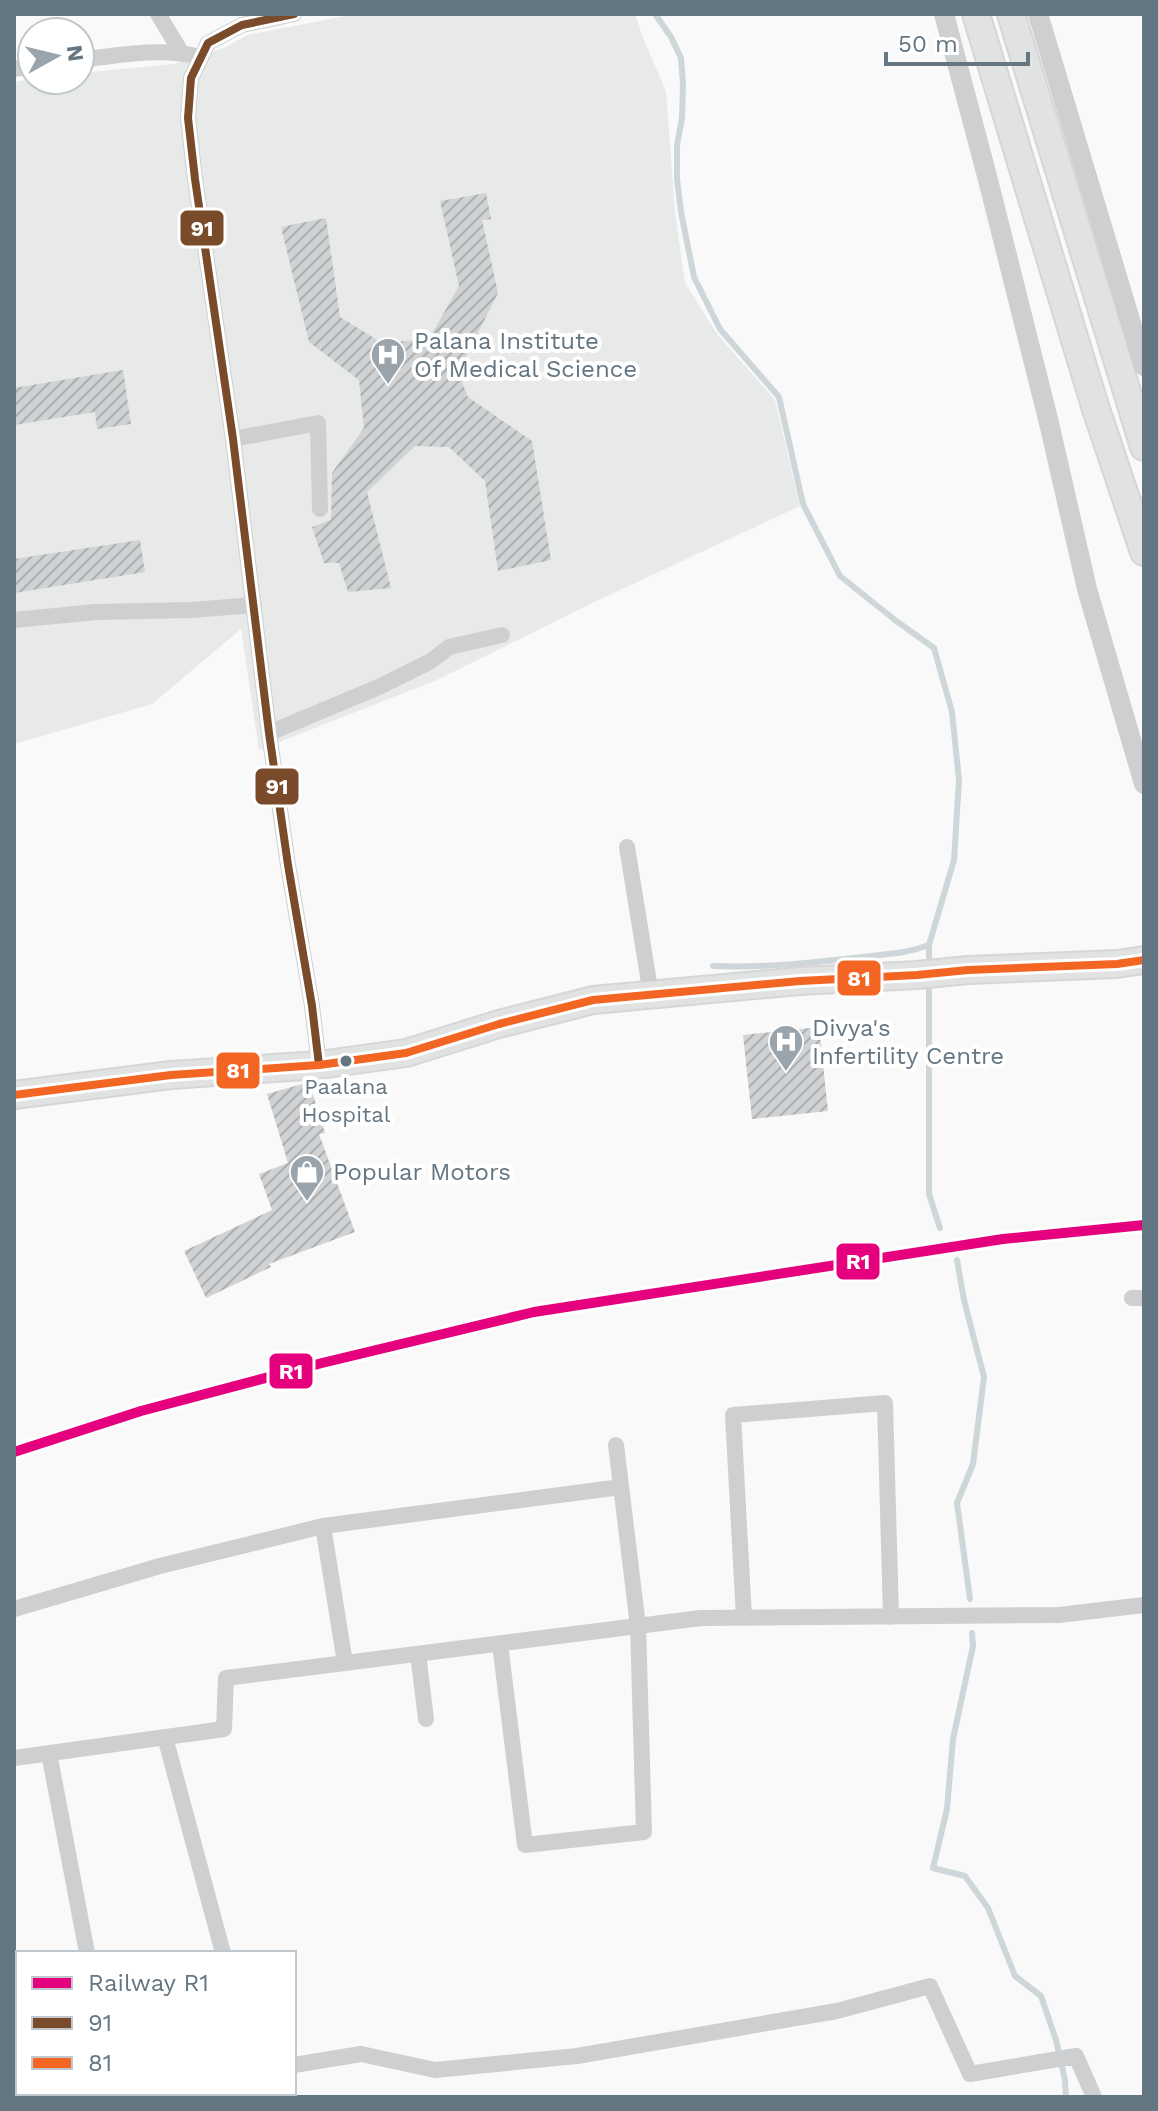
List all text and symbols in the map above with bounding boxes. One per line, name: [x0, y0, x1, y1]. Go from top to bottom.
north arrow: [16, 16, 96, 96]
scale bar: [886, 16, 1028, 66]
text: 50 m: [898, 30, 958, 58]
text: N: [62, 43, 89, 63]
line badge: 91: [179, 209, 225, 247]
text: 91: [190, 216, 214, 241]
place label: Palana Institute Of Medical Science: [414, 327, 637, 383]
hospital icon: Palana Institute Of Medical Science: [369, 336, 407, 386]
line badge: 91: [254, 767, 300, 806]
text: 91: [265, 774, 289, 799]
line badge: 81: [836, 959, 882, 997]
text: 81: [847, 966, 871, 991]
place label: Divya's Infertility Centre: [812, 1014, 1004, 1070]
hospital icon: Divya's Infertility Centre: [767, 1023, 805, 1073]
line badge: 81: [215, 1051, 261, 1090]
marker: Paalana Hospital: [338, 1053, 354, 1069]
text: 81: [226, 1058, 250, 1083]
place label: Paalana Hospital: [302, 1074, 391, 1127]
shop icon: Popular Motors: [288, 1153, 326, 1203]
place label: Popular Motors: [333, 1158, 511, 1186]
line badge: R1: [835, 1242, 881, 1281]
text: R1: [846, 1249, 870, 1274]
line badge: R1: [268, 1352, 314, 1390]
text: R1: [279, 1359, 303, 1384]
legend: [16, 1951, 296, 2095]
text: Railway R1: [88, 1969, 209, 1997]
text: 91: [88, 2009, 112, 2037]
text: 81: [88, 2049, 112, 2077]

